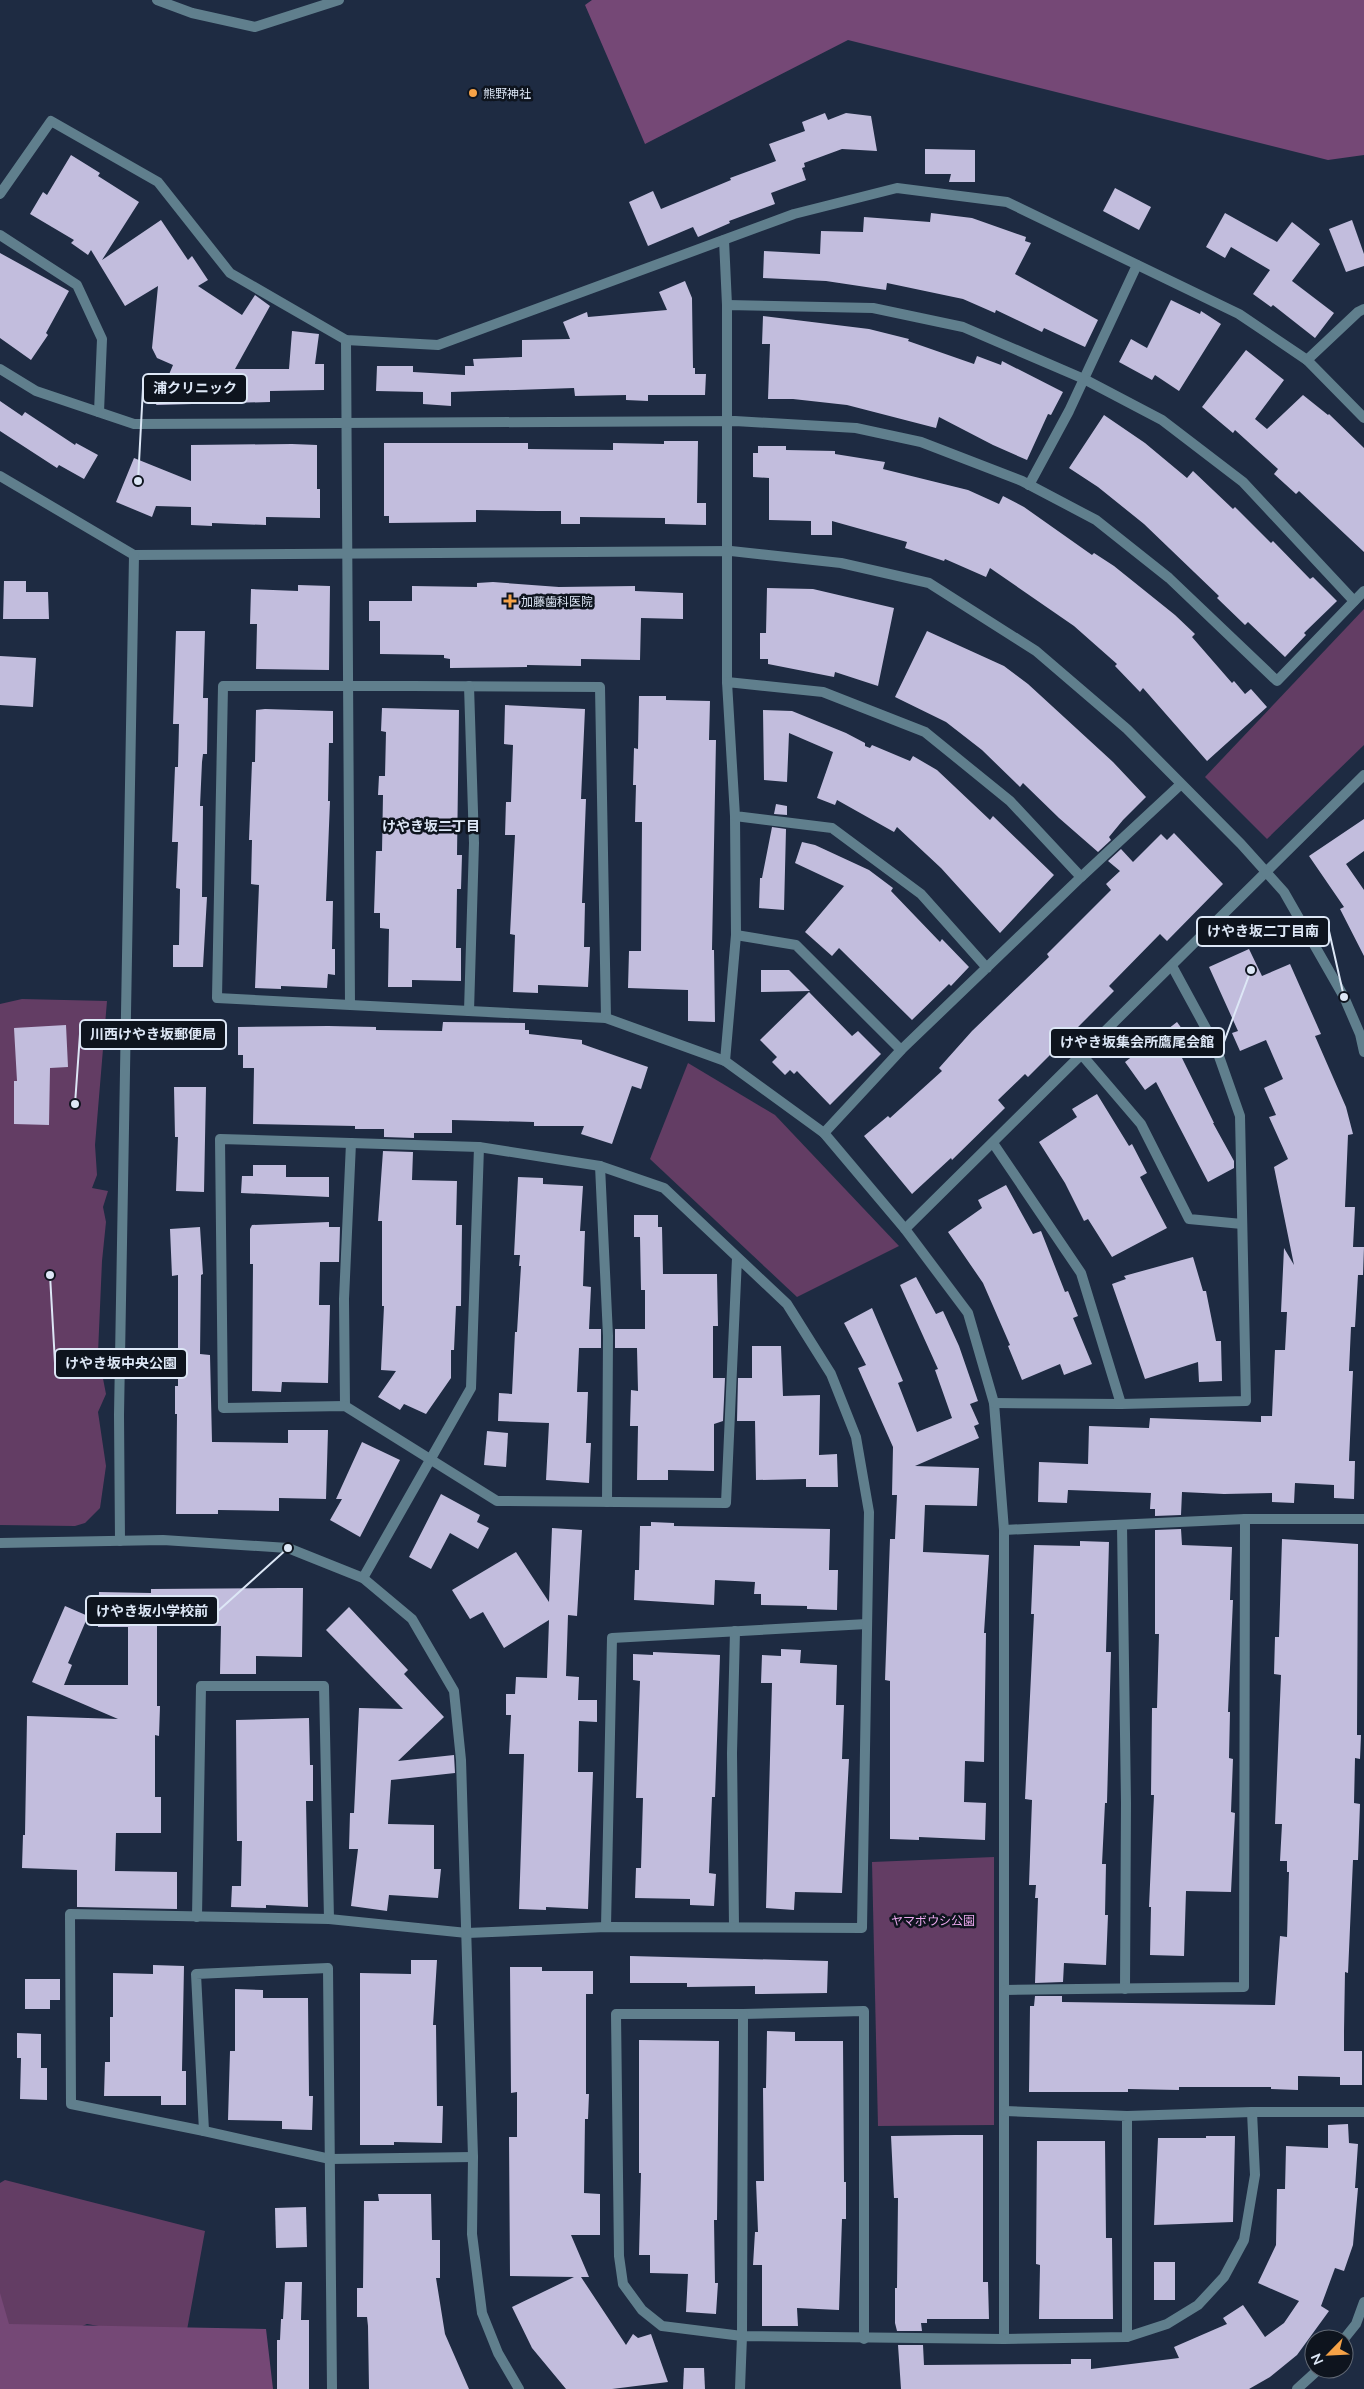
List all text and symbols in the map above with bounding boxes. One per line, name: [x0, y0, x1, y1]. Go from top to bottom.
place label: 熊野神社: [483, 86, 531, 101]
marker: 熊野神社: [467, 87, 479, 99]
callout: 浦クリニック: [143, 374, 247, 403]
text: 浦クリニック: [153, 379, 237, 397]
marker: 加藤歯科医院: [503, 594, 517, 608]
place label: 加藤歯科医院: [521, 594, 593, 609]
district label: けやき坂二丁目: [382, 817, 480, 835]
callout: けやき坂二丁目南: [1197, 917, 1329, 946]
text: けやき坂二丁目南: [1207, 922, 1319, 940]
callout: 川西けやき坂郵便局: [80, 1020, 226, 1049]
text: 川西けやき坂郵便局: [90, 1025, 216, 1043]
callout: けやき坂集会所鷹尾会館: [1050, 1028, 1224, 1057]
text: けやき坂集会所鷹尾会館: [1060, 1033, 1214, 1051]
callout: けやき坂中央公園: [55, 1349, 187, 1378]
text: けやき坂中央公園: [65, 1354, 177, 1372]
callout: けやき坂小学校前: [86, 1596, 218, 1625]
text: けやき坂小学校前: [96, 1602, 208, 1620]
park label: ヤマボウシ公園: [891, 1913, 975, 1928]
north arrow: [1304, 2329, 1354, 2379]
text: N: [1307, 2351, 1327, 2368]

